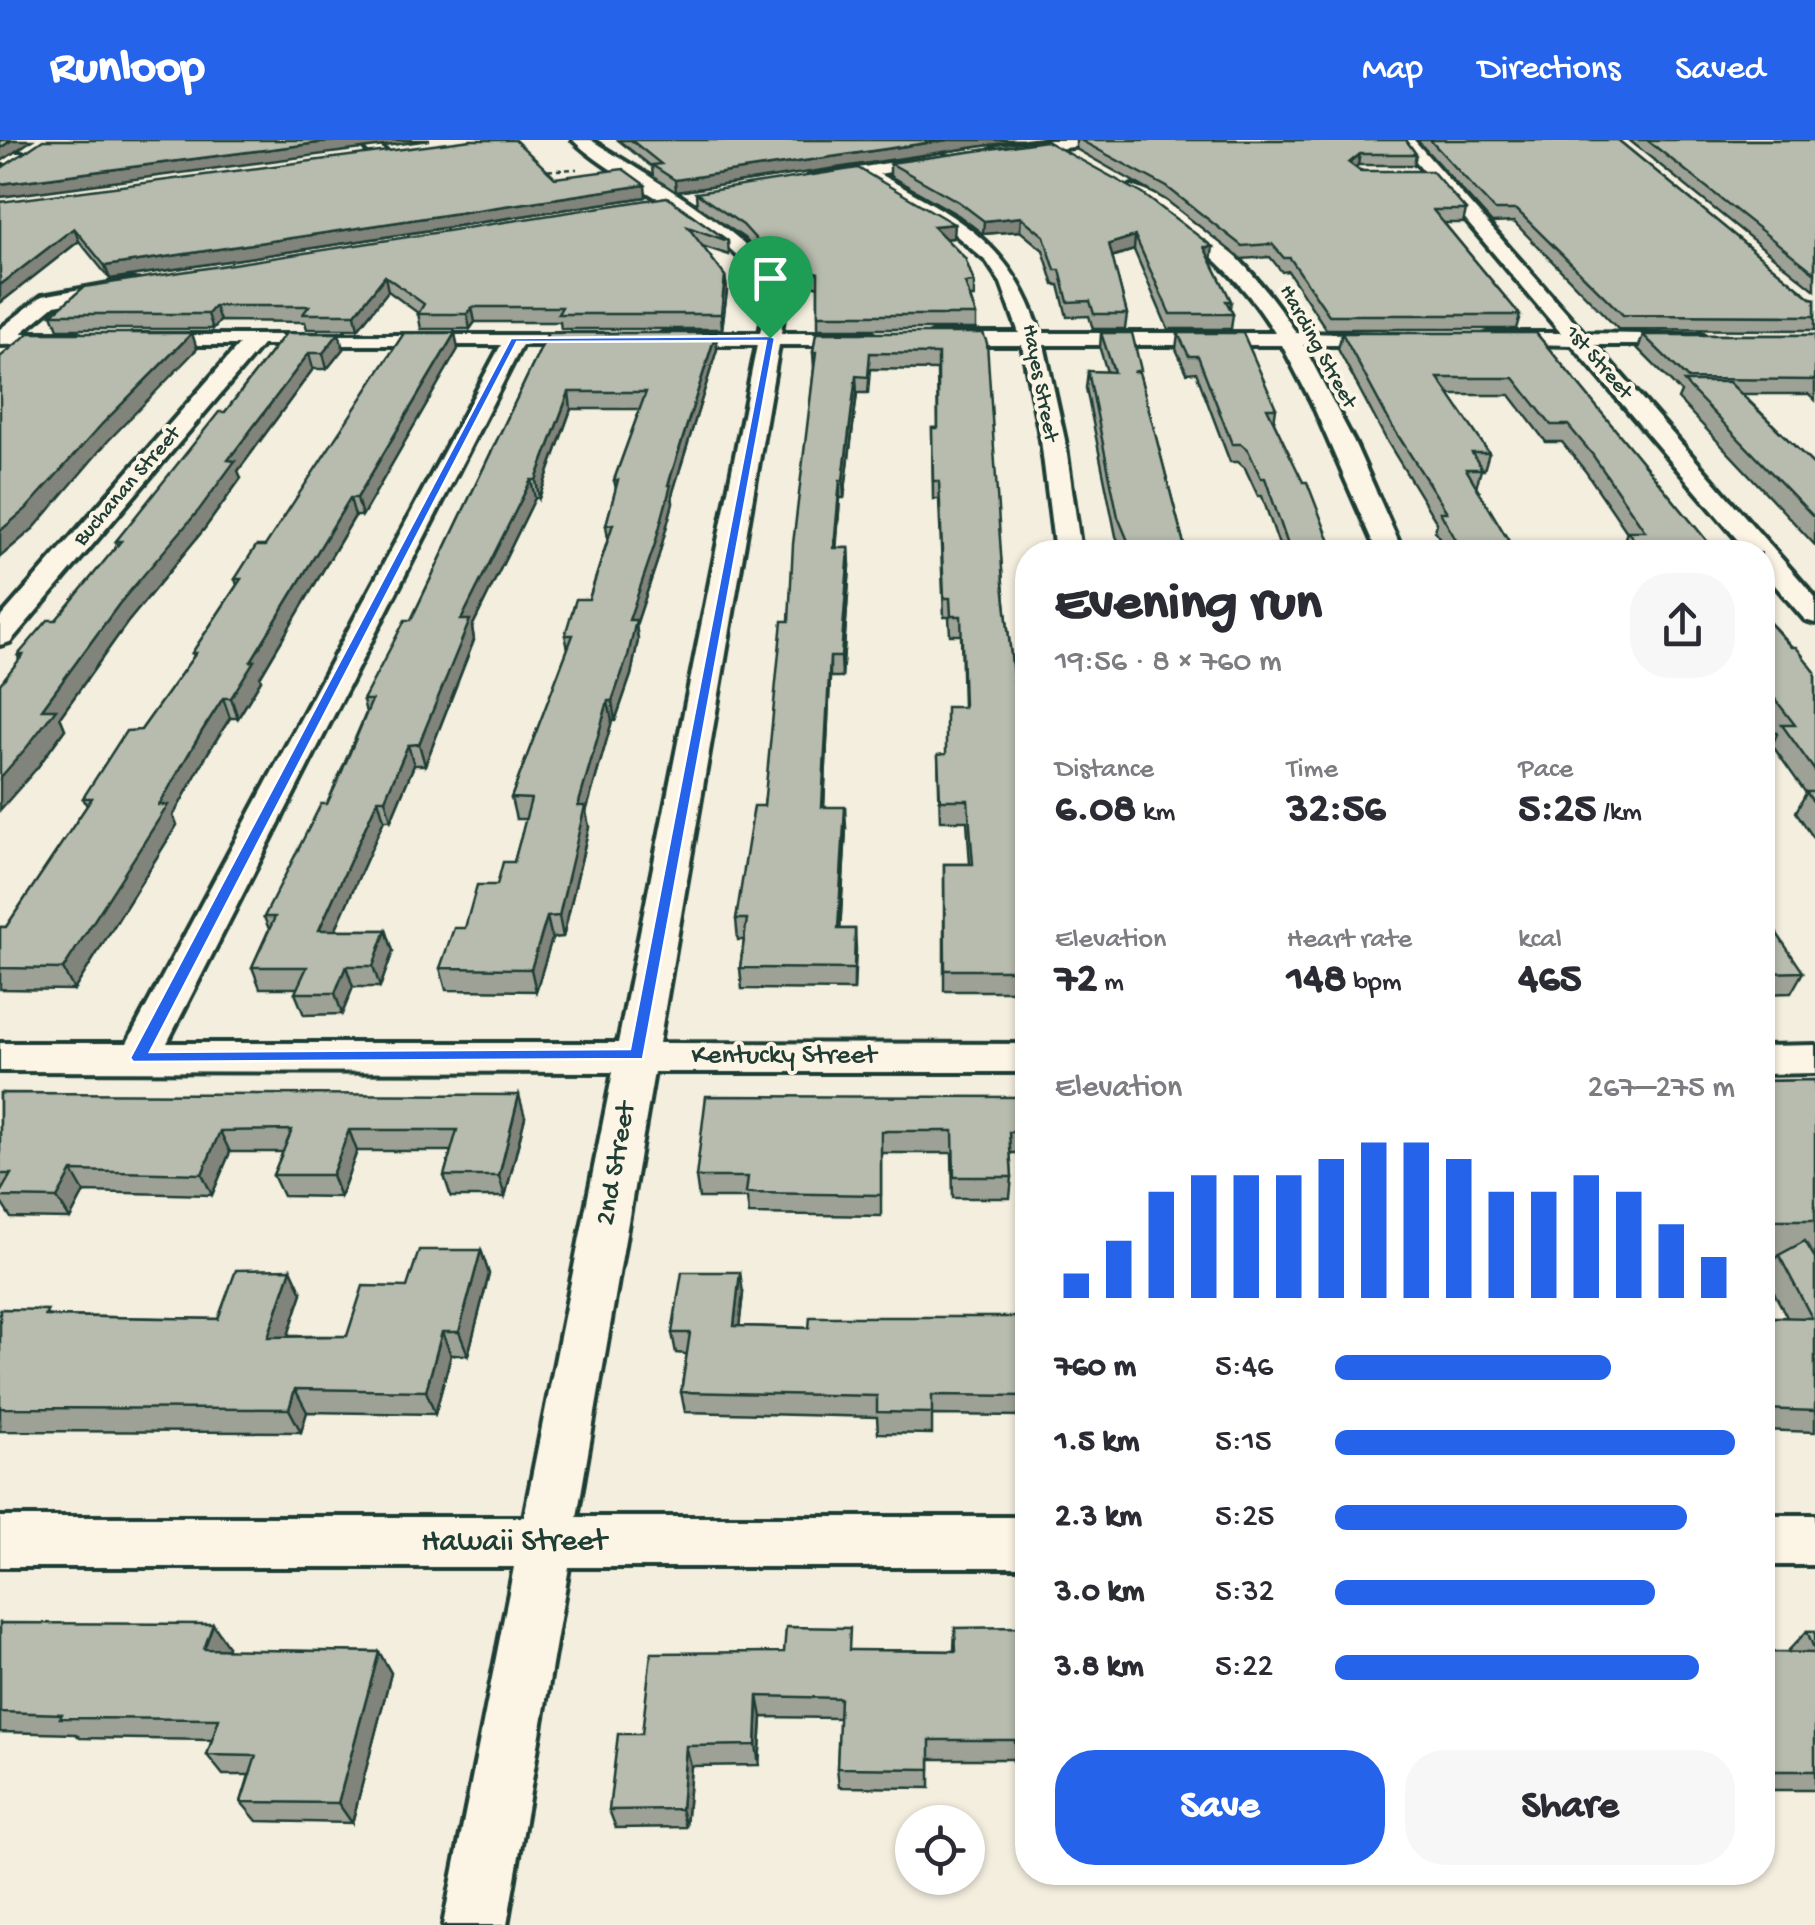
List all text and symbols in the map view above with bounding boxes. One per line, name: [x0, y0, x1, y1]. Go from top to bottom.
text: Runloop: [50, 42, 205, 99]
text: Map: [1362, 50, 1423, 91]
text: Directions: [1478, 50, 1620, 91]
text: Saved: [1675, 50, 1765, 91]
pin: [728, 236, 813, 339]
icon: arrive: [743, 251, 798, 306]
street label: Harding Street: [1272, 281, 1363, 415]
street label: 1st Street: [1558, 320, 1639, 407]
street label: Hayes Street: [1015, 322, 1063, 446]
street label: Buchanan Street: [68, 420, 188, 553]
button: share: [1630, 573, 1735, 678]
text: Evening run: [1055, 574, 1322, 638]
text: 19:56 · 8 × 760 m: [1055, 644, 1282, 682]
text: Distance: [1055, 754, 1154, 787]
text: Time: [1287, 754, 1338, 787]
text: Pace: [1518, 754, 1573, 787]
text: 6.08: [1055, 787, 1136, 836]
text: 32:56: [1287, 787, 1386, 836]
text: 5:25: [1518, 787, 1596, 836]
text: km: [1136, 797, 1175, 830]
text: /km: [1596, 797, 1642, 830]
text: Elevation: [1055, 924, 1166, 957]
text: Heart rate: [1287, 924, 1412, 957]
text: kcal: [1518, 924, 1562, 957]
text: 72: [1055, 957, 1097, 1006]
text: 148: [1287, 957, 1347, 1006]
text: 465: [1518, 957, 1582, 1006]
text: m: [1097, 967, 1124, 1000]
text: bpm: [1347, 967, 1402, 1000]
street label: Kentucky Street: [692, 1040, 879, 1073]
text: Elevation: [1055, 1070, 1182, 1108]
text: 267–275 m: [1587, 1070, 1735, 1108]
street label: 2nd Street: [590, 1097, 645, 1228]
text: 760 m: [1055, 1349, 1136, 1387]
text: 5:46: [1215, 1349, 1273, 1387]
text: 1.5 km: [1055, 1424, 1139, 1462]
text: 5:15: [1215, 1424, 1272, 1462]
text: 2.3 km: [1055, 1499, 1142, 1537]
text: 5:25: [1215, 1499, 1274, 1537]
street label: Hawaii Street: [421, 1524, 610, 1562]
text: 3.0 km: [1055, 1574, 1144, 1612]
text: 5:32: [1215, 1574, 1274, 1612]
text: 3.8 km: [1055, 1649, 1144, 1687]
text: 5:22: [1215, 1649, 1273, 1687]
button: Save: [1055, 1750, 1385, 1865]
button: Share: [1405, 1750, 1735, 1865]
map controls: [895, 1805, 985, 1895]
button: locate: [895, 1805, 985, 1895]

